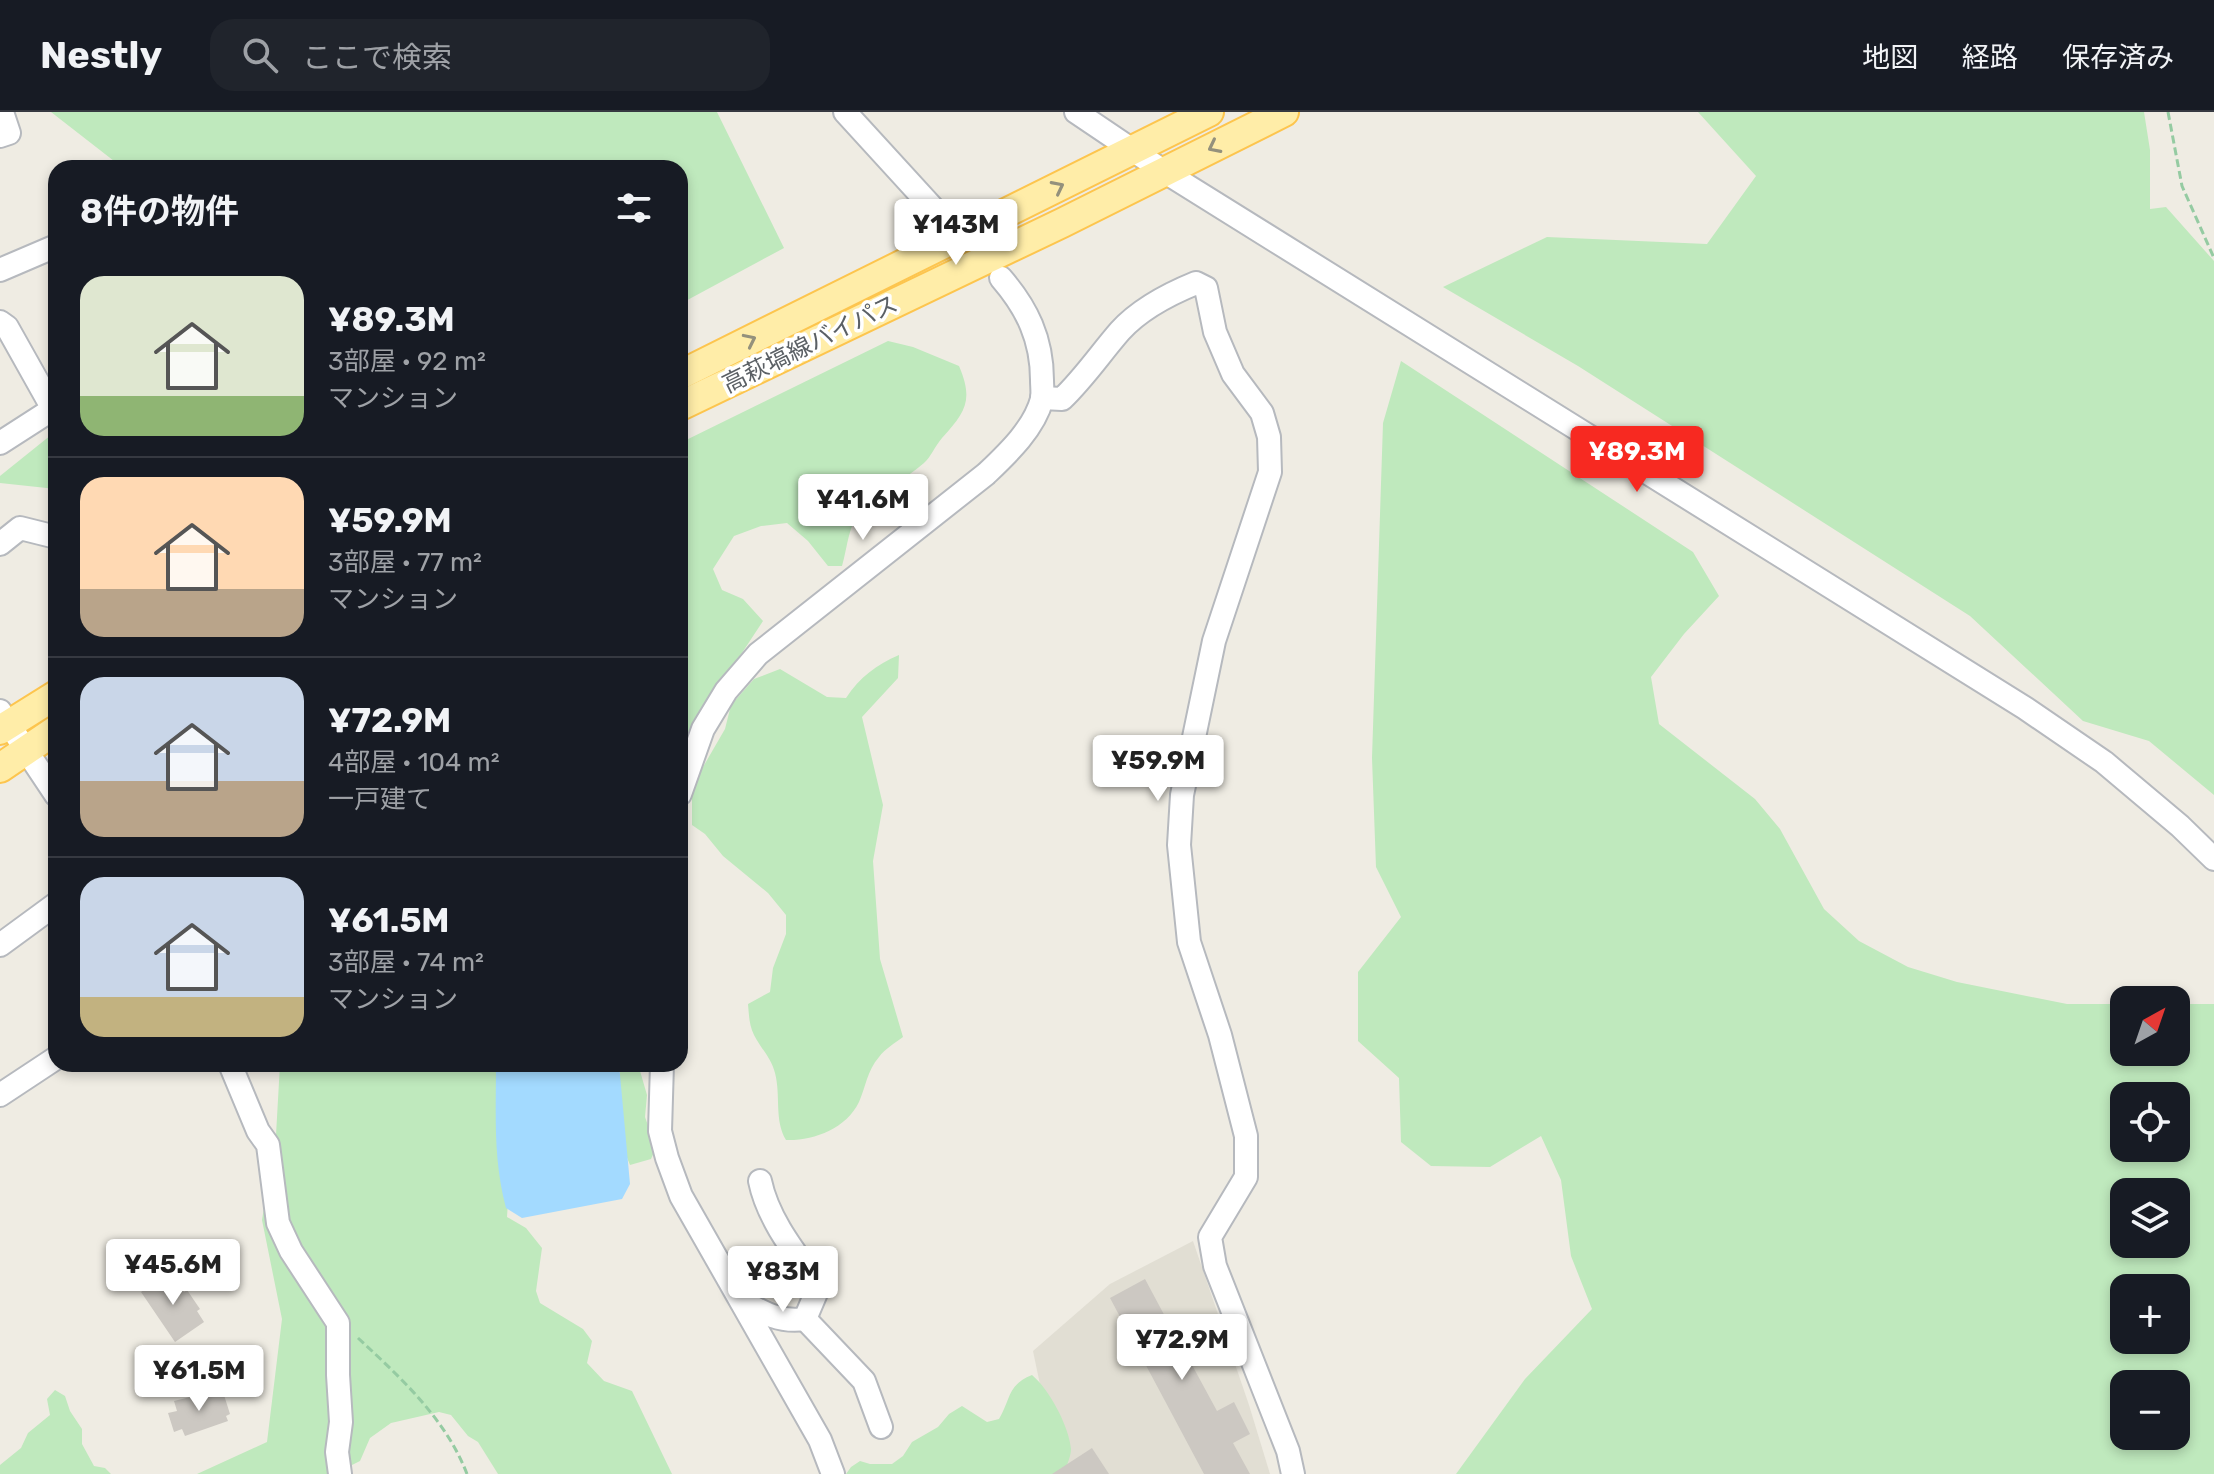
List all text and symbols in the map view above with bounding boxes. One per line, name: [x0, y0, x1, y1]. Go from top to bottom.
search box: [210, 19, 770, 91]
text: Nestly: [40, 32, 162, 78]
icon: search: [238, 33, 282, 77]
text: ここで検索: [302, 40, 452, 76]
text: 地図: [1862, 41, 1918, 74]
text: 経路: [1962, 41, 2018, 74]
text: 保存済み: [2062, 41, 2174, 74]
one-way arrow: [1208, 137, 1223, 153]
one-way arrow: [1050, 182, 1065, 197]
icon: filters: [612, 186, 656, 230]
text: 8件の物件: [80, 191, 239, 232]
pin: ¥143M: [900, 199, 1012, 267]
text: ¥143M: [912, 209, 1000, 240]
street label: 高萩塙線バイパス: [718, 289, 902, 399]
text: ¥89.3M: [328, 299, 455, 340]
icon: home: [144, 308, 240, 404]
one-way arrow: [741, 334, 756, 350]
text: 3部屋 · 92 m²: [328, 346, 486, 377]
text: マンション: [328, 383, 458, 414]
pin: ¥89.3M: [1572, 426, 1702, 494]
text: ¥89.3M: [1589, 436, 1685, 467]
pin: ¥41.6M: [798, 474, 928, 542]
text: ¥41.6M: [816, 484, 910, 515]
text: ¥59.9M: [328, 500, 452, 541]
icon: home: [144, 509, 240, 605]
text: 3部屋 · 77 m²: [328, 547, 482, 578]
text: マンション: [328, 584, 458, 615]
text: ¥72.9M: [328, 700, 451, 741]
icon: home: [144, 709, 240, 805]
pin: ¥59.9M: [1093, 735, 1223, 803]
text: ¥59.9M: [1111, 745, 1205, 776]
text: 4部屋 · 104 m²: [328, 747, 500, 778]
text: 一戸建て: [328, 784, 432, 815]
text: ¥61.5M: [328, 900, 450, 941]
icon: home: [144, 909, 240, 1005]
text: 3部屋 · 74 m²: [328, 947, 484, 978]
text: マンション: [328, 984, 458, 1015]
north arrow: [2110, 986, 2190, 1066]
map controls: [2110, 986, 2190, 1450]
button: locate: [2110, 1082, 2190, 1162]
button: layers: [2110, 1178, 2190, 1258]
pin: ¥45.6M: [108, 1239, 238, 1307]
pin: ¥83M: [736, 1246, 830, 1314]
text: ¥45.6M: [124, 1249, 222, 1280]
text: ¥83M: [746, 1256, 820, 1287]
button: +: [2110, 1274, 2190, 1354]
pin: ¥72.9M: [1117, 1314, 1247, 1382]
text: ¥72.9M: [1135, 1324, 1229, 1355]
pin: ¥61.5M: [134, 1345, 264, 1413]
text: ¥61.5M: [153, 1355, 245, 1386]
button: −: [2110, 1370, 2190, 1450]

